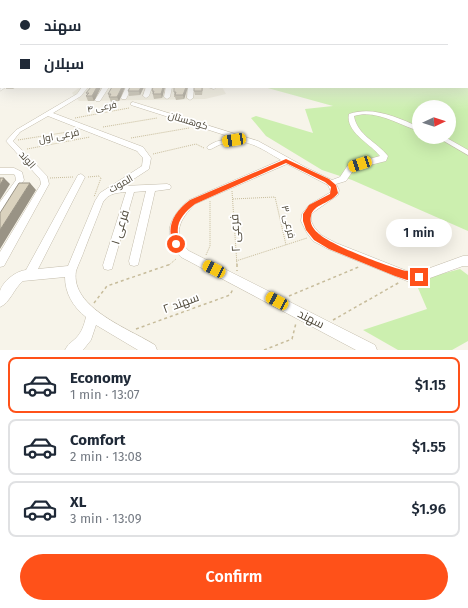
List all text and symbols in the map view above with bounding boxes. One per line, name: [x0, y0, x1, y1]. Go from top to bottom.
text: سهند: [44, 17, 81, 35]
text: سبلان: [44, 55, 84, 73]
street label: فرعی ۴: [86, 99, 118, 115]
north arrow: [412, 100, 456, 144]
map controls: [412, 100, 456, 144]
street label: کوهستان: [167, 109, 209, 133]
street label: فرعی اول: [38, 126, 80, 146]
car: [221, 132, 247, 148]
street label: الوند: [16, 149, 38, 171]
car: [347, 155, 373, 173]
street label: الموت: [107, 172, 135, 196]
street label: فرعی ۳: [279, 204, 297, 240]
street label: فرعی ۱: [108, 208, 132, 246]
street label: فرعی ۲: [227, 214, 243, 252]
callout: 1 min: [386, 219, 452, 247]
text: 1 min: [403, 225, 435, 240]
route start: [167, 235, 185, 253]
car: [201, 258, 227, 280]
route end: [410, 268, 428, 286]
street label: سهند ۲: [161, 290, 201, 316]
car: [264, 290, 290, 312]
street label: سهند: [295, 306, 327, 332]
icon: car: [22, 367, 58, 403]
text: Economy: [70, 369, 131, 387]
text: $1.15: [415, 376, 446, 394]
text: 1 min · 13:07: [70, 387, 140, 402]
icon: car: [22, 429, 58, 465]
text: Comfort: [70, 431, 126, 449]
text: $1.55: [412, 438, 446, 456]
text: 2 min · 13:08: [70, 449, 142, 464]
icon: car: [22, 491, 58, 527]
text: XL: [70, 493, 86, 511]
text: $1.96: [412, 500, 446, 518]
text: 3 min · 13:09: [70, 511, 142, 526]
button: Confirm: [20, 554, 448, 600]

